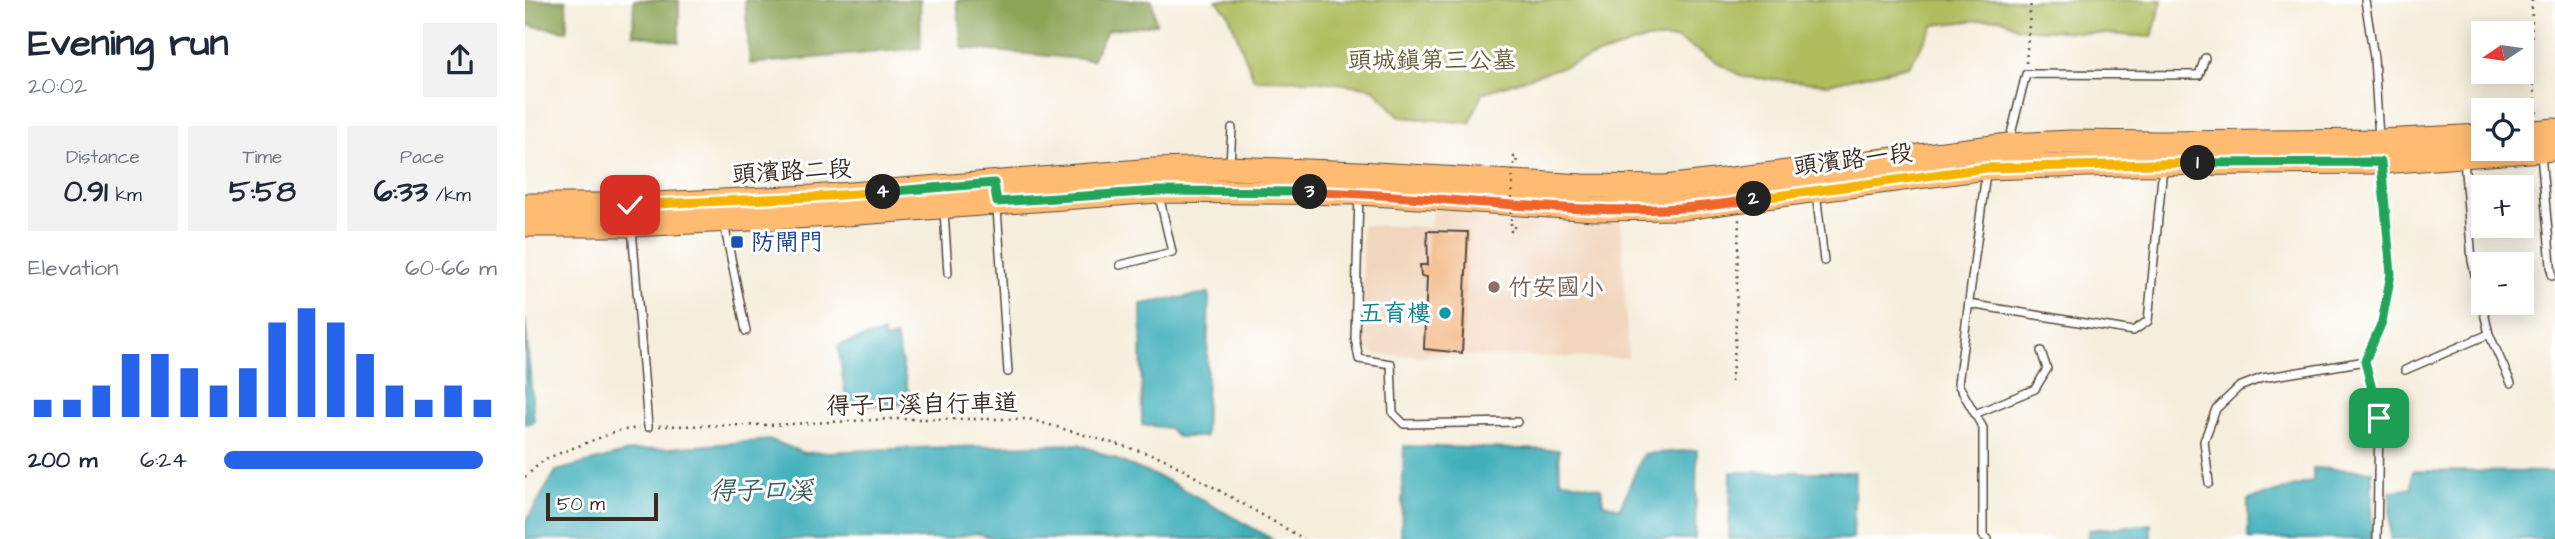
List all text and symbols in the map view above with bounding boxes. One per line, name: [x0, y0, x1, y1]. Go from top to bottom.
text: Evening run: [28, 18, 229, 70]
north arrow: [2471, 21, 2534, 84]
map controls: [2471, 21, 2534, 315]
button: share: [423, 23, 497, 97]
park label: 頭城鎮第三公墓: [1348, 44, 1516, 78]
text: 20:02: [28, 70, 87, 102]
button: locate: [2471, 98, 2534, 161]
street label: 頭濱路一段: [1791, 136, 1915, 184]
text: Distance: [66, 144, 140, 171]
text: Time: [243, 144, 282, 171]
text: Pace: [400, 144, 444, 171]
pin: 1: [2181, 146, 2215, 180]
text: 1: [2196, 149, 2199, 176]
street label: 頭濱路二段: [731, 152, 853, 192]
text: 0.91: [64, 171, 108, 213]
text: 5:58: [229, 171, 296, 213]
text: 6:33: [374, 171, 428, 213]
pin: 4: [865, 174, 901, 210]
pin: 3: [1293, 174, 1327, 210]
pin: [600, 175, 660, 235]
button: +: [2471, 175, 2534, 238]
text: 4: [876, 178, 889, 205]
text: 3: [1305, 178, 1314, 205]
text: km: [108, 182, 142, 209]
text: /km: [428, 182, 471, 209]
pin: 2: [1737, 182, 1771, 216]
text: 2: [1748, 185, 1759, 212]
icon: check: [611, 186, 649, 224]
place label: 防閘門: [751, 226, 823, 260]
marker: 防閘門: [729, 234, 745, 250]
text: Elevation: [28, 252, 119, 284]
text: 60–66 m: [405, 252, 497, 284]
button: −: [2471, 252, 2534, 315]
place label: 竹安國小: [1508, 271, 1604, 305]
marker: 竹安國小: [1486, 279, 1502, 295]
place label: 五育樓: [1359, 297, 1431, 331]
marker: 五育樓: [1437, 305, 1453, 321]
street label: 得子口溪自行車道: [826, 386, 1018, 424]
pin: [2349, 388, 2409, 448]
icon: arrive: [2360, 399, 2398, 437]
text: 200 m: [28, 444, 97, 476]
text: 6:24: [140, 444, 187, 476]
water label: 得子口溪: [709, 473, 815, 509]
scale bar: [546, 490, 658, 522]
text: 50 m: [557, 491, 605, 518]

